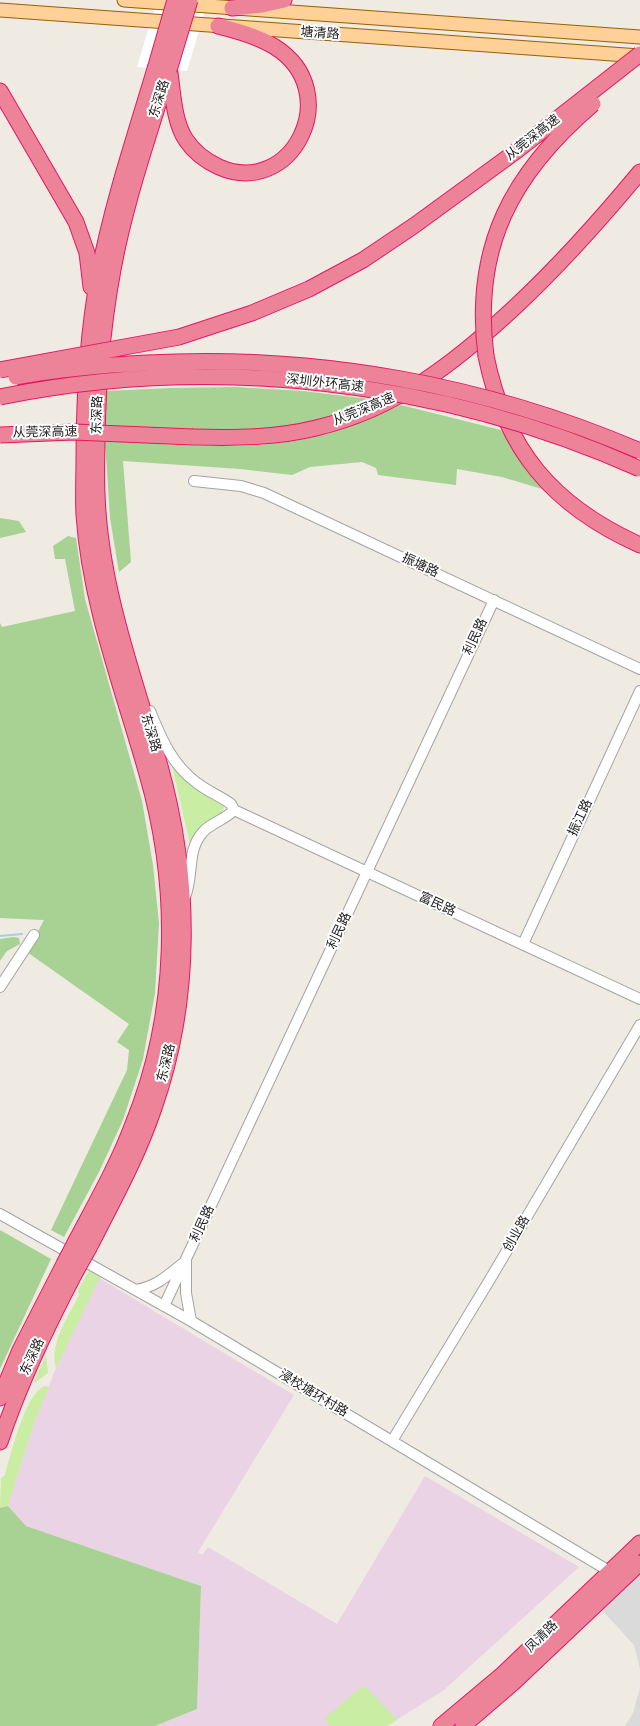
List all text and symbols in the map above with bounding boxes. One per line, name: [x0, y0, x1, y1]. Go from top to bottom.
street label: 塘清路: [300, 25, 340, 43]
street label: 东深路: [147, 78, 173, 120]
street label: 从莞深高速: [503, 112, 563, 164]
street label: 深圳外环高速: [285, 372, 365, 396]
street label: 从莞深高速: [331, 391, 397, 429]
street label: 东深路: [90, 395, 106, 435]
street label: 从莞深高速: [12, 425, 78, 441]
street label: 振塘路: [399, 551, 441, 581]
street label: 利民路: [461, 616, 491, 658]
street label: 东深路: [137, 712, 163, 754]
street label: 振江路: [566, 797, 596, 839]
street label: 富民路: [416, 890, 458, 920]
street label: 利民路: [325, 910, 355, 952]
street label: 东深路: [155, 1042, 179, 1084]
street label: 利民路: [188, 1203, 218, 1245]
street label: 创业路: [500, 1213, 534, 1255]
street label: 东深路: [18, 1336, 48, 1378]
street label: 浸校塘环村路: [276, 1367, 350, 1421]
street label: 凤清路: [523, 1618, 561, 1656]

